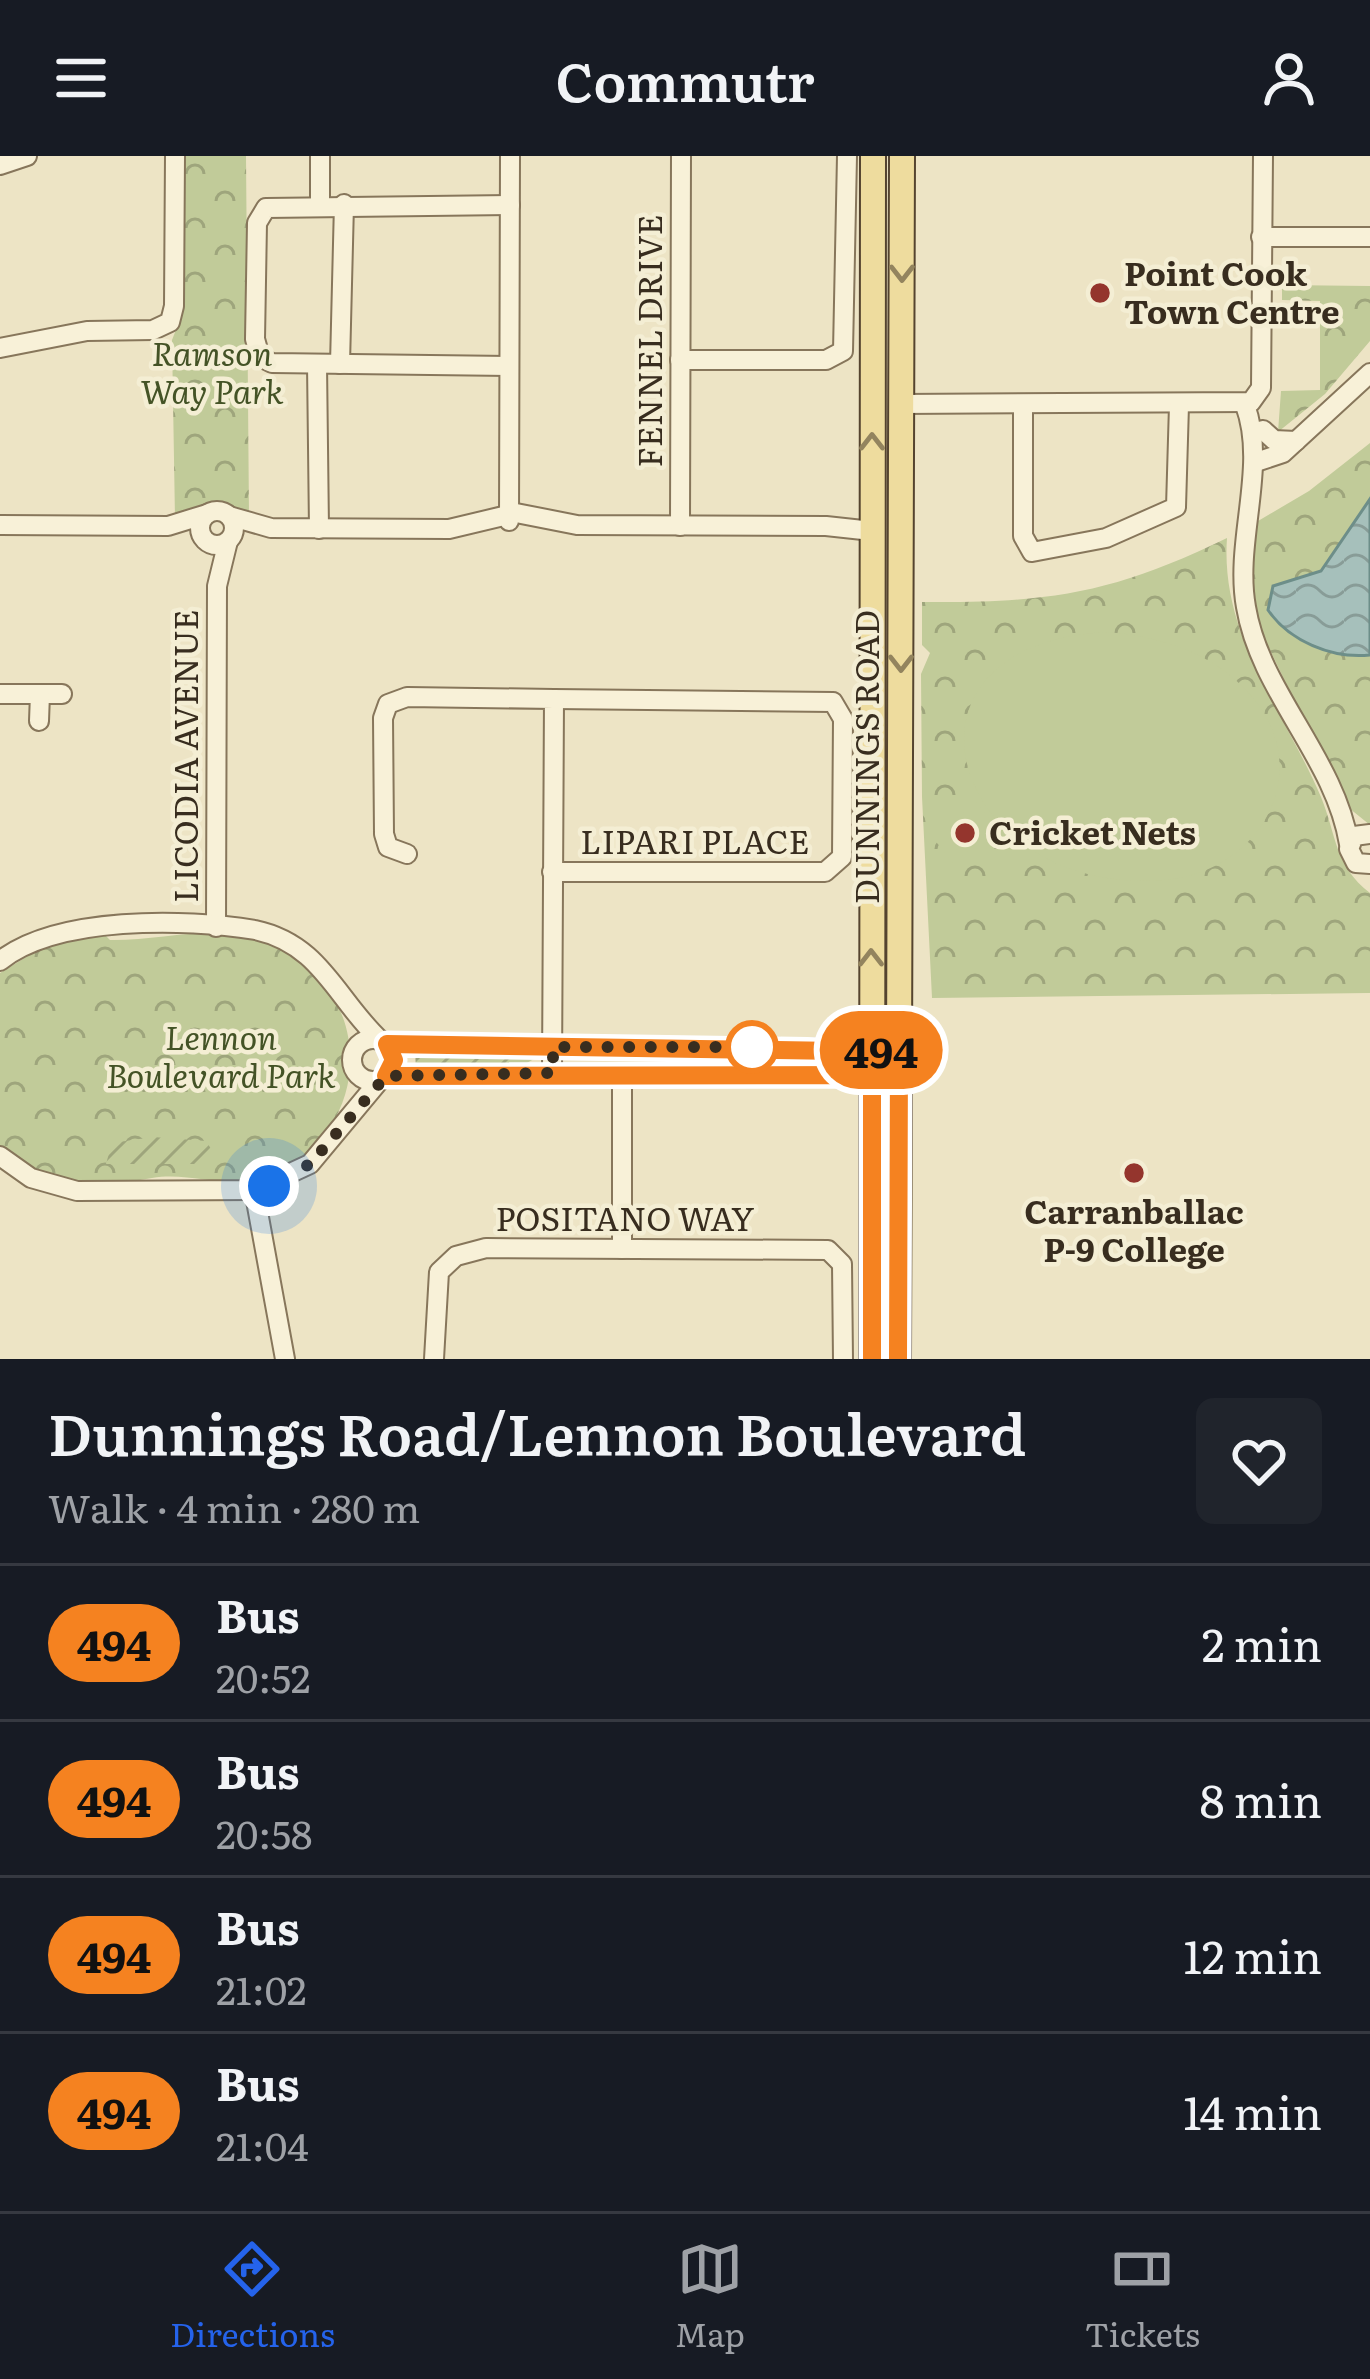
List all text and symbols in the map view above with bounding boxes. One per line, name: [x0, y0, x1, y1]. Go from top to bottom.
text: Commutr: [556, 38, 814, 119]
icon: menu: [48, 45, 114, 111]
icon: person: [1256, 45, 1322, 111]
street label: FENNEL DRIVE: [623, 214, 672, 468]
place label: Point Cook Town Centre: [1124, 247, 1340, 334]
one-way arrow: [889, 265, 915, 283]
marker: Point Cook Town Centre: [1087, 280, 1113, 306]
park label: Ramson Way Park: [140, 327, 284, 414]
one-way arrow: [859, 432, 885, 450]
street label: LICODIA AVENUE: [159, 609, 208, 903]
street label: DUNNINGS ROAD: [840, 610, 889, 904]
one-way arrow: [888, 655, 914, 673]
place label: Cricket Nets: [989, 806, 1196, 855]
street label: LIPARI PLACE: [580, 815, 810, 864]
marker: Cricket Nets: [952, 820, 978, 846]
one-way arrow: [858, 948, 884, 967]
park label: Lennon Boulevard Park: [106, 1011, 336, 1098]
line badge: 494: [812, 1011, 950, 1089]
text: 494: [844, 1019, 918, 1081]
unlabelled marker: [727, 1022, 777, 1072]
your location: [239, 1156, 299, 1216]
marker: Carranballac P-9 College: [1121, 1160, 1147, 1186]
place label: Carranballac P-9 College: [1024, 1185, 1244, 1272]
street label: POSITANO WAY: [495, 1192, 755, 1241]
text: Dunnings Road/Lennon Boulevard: [48, 1389, 1026, 1474]
button: heart: [1196, 1398, 1322, 1524]
text: Walk · 4 min · 280 m: [48, 1477, 420, 1535]
text: Bus: [216, 1580, 300, 1647]
text: 2 min: [1202, 1609, 1322, 1676]
text: 494: [77, 1612, 151, 1674]
text: 20:52: [216, 1647, 311, 1705]
text: Bus: [216, 1736, 300, 1803]
text: 8 min: [1200, 1765, 1322, 1832]
text: 494: [77, 1768, 151, 1830]
text: 20:58: [216, 1803, 313, 1861]
text: Bus: [216, 1892, 300, 1959]
text: 12 min: [1183, 1921, 1322, 1988]
text: 494: [77, 1924, 151, 1986]
text: 21:02: [216, 1959, 307, 2017]
text: Bus: [216, 2048, 300, 2115]
text: 14 min: [1183, 2077, 1322, 2144]
text: 494: [77, 2080, 151, 2142]
text: 21:04: [216, 2115, 309, 2173]
tab: Directions: [170, 2236, 335, 2357]
tab: Map: [675, 2236, 745, 2357]
tab: Tickets: [1085, 2236, 1200, 2357]

